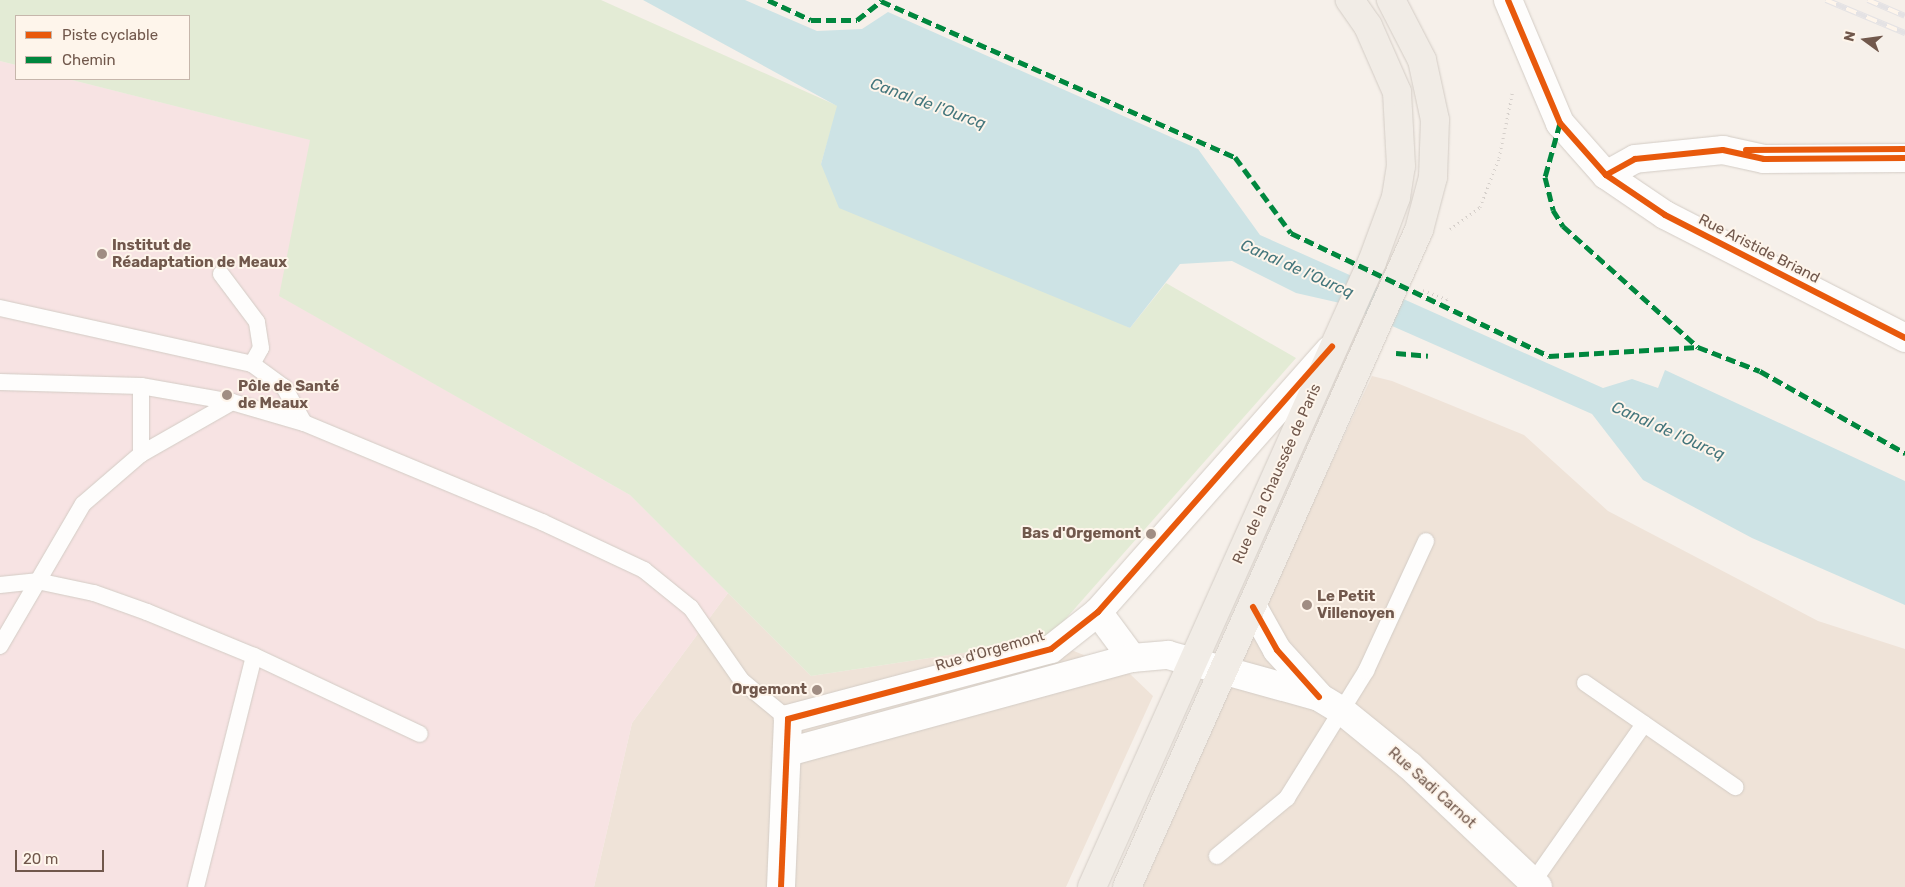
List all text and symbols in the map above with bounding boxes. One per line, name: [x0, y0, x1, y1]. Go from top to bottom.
legend: [15, 15, 190, 80]
north arrow: [1840, 15, 1890, 65]
text: Piste cyclable: [62, 26, 158, 44]
text: N: [1840, 29, 1859, 43]
text: Chemin: [62, 51, 116, 69]
water label: Canal de l'Ourcq: [868, 74, 988, 134]
street label: Rue Aristide Briand: [1695, 211, 1823, 287]
place label: Institut de Réadaptation de Meaux: [112, 236, 287, 271]
water label: Canal de l'Ourcq: [1238, 236, 1356, 302]
marker: Institut de Réadaptation de Meaux: [96, 248, 108, 260]
place label: Pôle de Santé de Meaux: [238, 377, 339, 412]
street label: Rue de la Chaussée de Paris: [1229, 381, 1325, 567]
marker: Pôle de Santé de Meaux: [220, 388, 234, 402]
water label: Canal de l'Ourcq: [1609, 398, 1727, 464]
place label: Bas d'Orgemont: [1022, 525, 1141, 543]
marker: Bas d'Orgemont: [1145, 528, 1157, 540]
place label: Le Petit Villenoyen: [1317, 587, 1395, 622]
marker: Le Petit Villenoyen: [1301, 599, 1313, 611]
street label: Rue d'Orgemont: [933, 627, 1047, 675]
place label: Orgemont: [732, 681, 807, 699]
marker: Orgemont: [811, 684, 823, 696]
street label: Rue Sadi Carnot: [1384, 744, 1480, 832]
scale bar: [18, 840, 106, 872]
text: 20 m: [23, 850, 58, 868]

